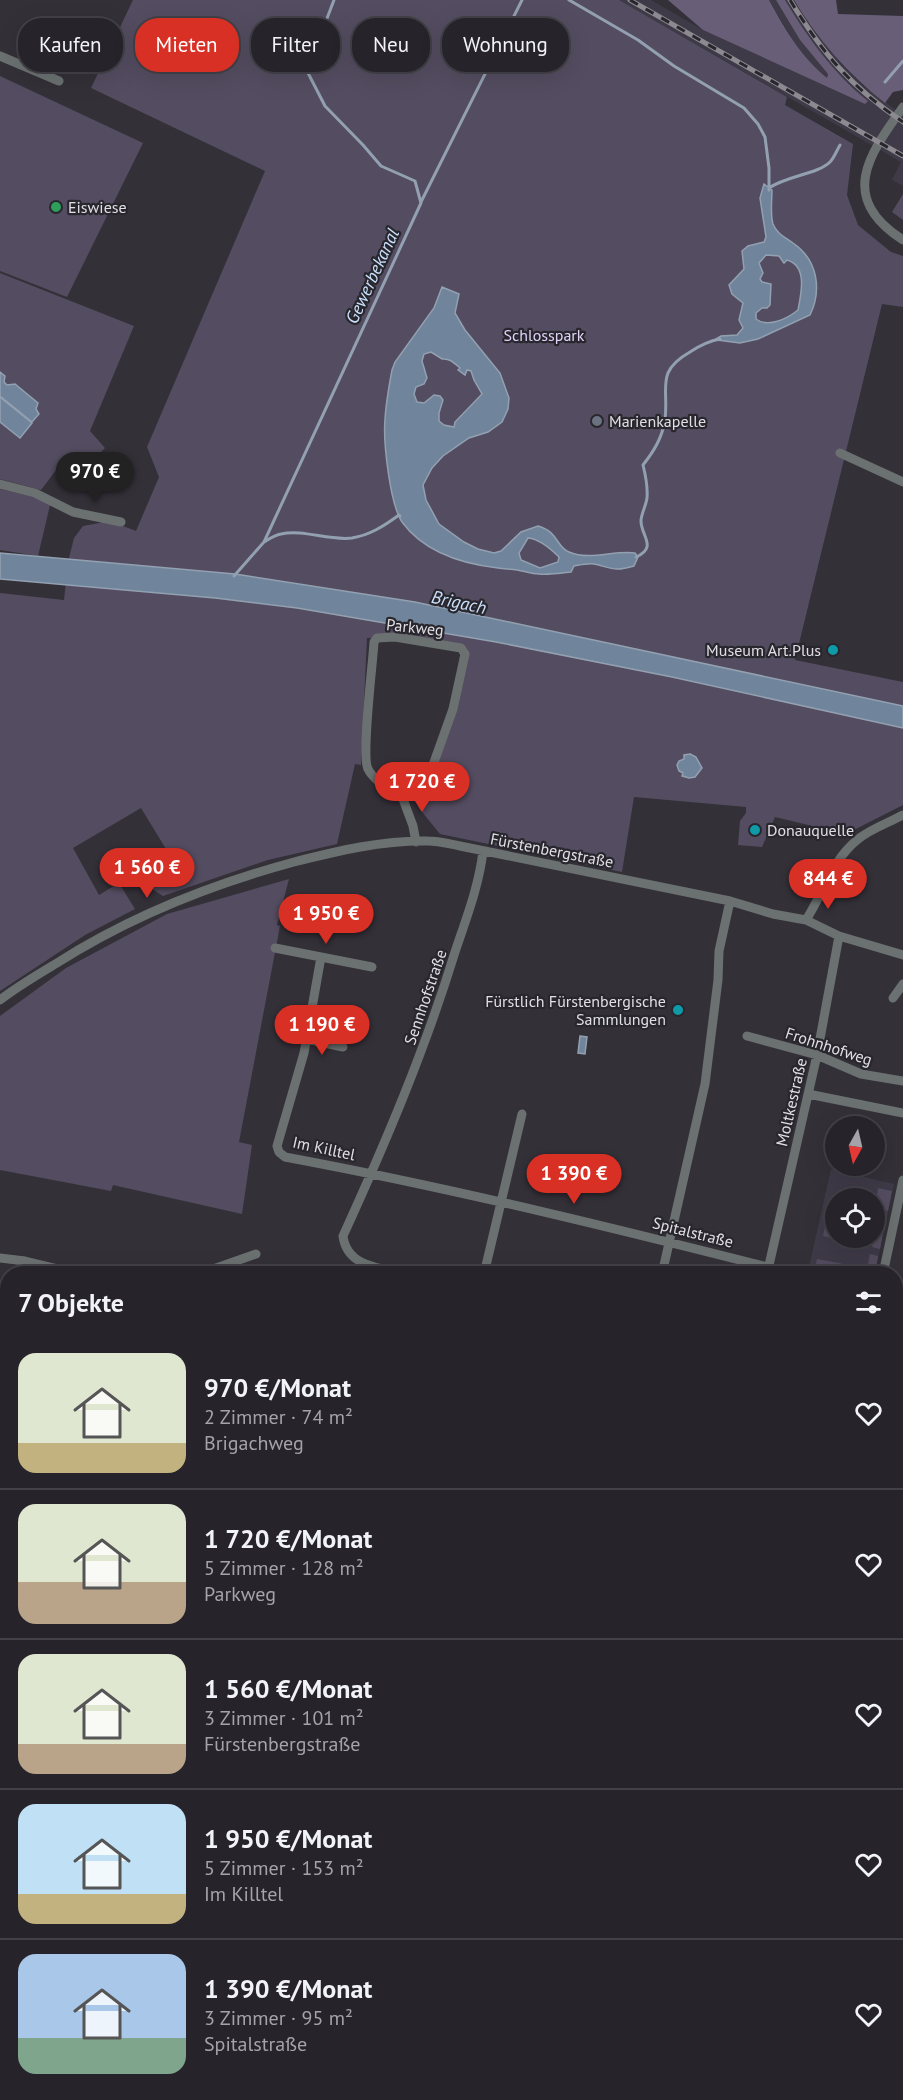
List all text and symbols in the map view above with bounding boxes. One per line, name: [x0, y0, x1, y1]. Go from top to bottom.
chip: Kaufen: [18, 18, 123, 72]
chip: Mieten: [135, 18, 239, 72]
chip: Filter: [251, 18, 340, 72]
chip: Neu: [352, 18, 430, 72]
chip: Wohnung: [442, 18, 569, 72]
place label: Eiswiese: [68, 197, 127, 217]
marker: Eiswiese: [49, 200, 63, 214]
water label: Gewerbekanal: [340, 225, 404, 327]
park label: Schlosspark: [504, 325, 585, 345]
place label: Marienkapelle: [609, 411, 706, 431]
marker: Marienkapelle: [590, 414, 604, 428]
pin: 970 €: [53, 452, 137, 503]
text: 970 €: [70, 458, 120, 484]
water label: Brigach: [429, 585, 489, 619]
street label: Parkweg: [385, 614, 445, 640]
place label: Museum Art.Plus: [706, 640, 821, 660]
marker: Museum Art.Plus: [826, 643, 840, 657]
pin: 1 720 €: [367, 762, 477, 813]
text: 1 720 €: [389, 768, 455, 794]
place label: Donauquelle: [767, 820, 854, 840]
marker: Donauquelle: [748, 823, 762, 837]
street label: Fürstenbergstraße: [489, 828, 615, 872]
pin: 1 560 €: [92, 848, 202, 899]
text: 1 560 €: [114, 854, 180, 880]
pin: 844 €: [786, 859, 870, 910]
text: 844 €: [803, 865, 853, 891]
pin: 1 950 €: [271, 894, 381, 945]
text: 1 950 €: [293, 900, 359, 926]
street label: Sennhofstraße: [399, 947, 451, 1047]
place label: Fürstlich Fürstenbergische Sammlungen: [485, 991, 666, 1029]
marker: Fürstlich Fürstenbergische Sammlungen: [671, 1003, 685, 1017]
pin: 1 190 €: [267, 1005, 377, 1056]
text: 1 190 €: [289, 1011, 355, 1037]
street label: Frohnhofweg: [783, 1023, 875, 1069]
street label: Moltkestraße: [771, 1056, 811, 1148]
north arrow: [825, 1116, 885, 1176]
map controls: [825, 1116, 885, 1248]
street label: Im Killtel: [291, 1132, 357, 1164]
pin: 1 390 €: [519, 1154, 629, 1205]
text: 1 390 €: [541, 1160, 607, 1186]
button: locate: [825, 1188, 885, 1248]
street label: Spitalstraße: [651, 1212, 735, 1252]
text: 7 Objekte: [18, 1286, 124, 1319]
icon: filters: [852, 1286, 885, 1319]
text: 970 €/Monat: [204, 1371, 351, 1404]
icon: home: [66, 1377, 138, 1449]
icon: heart: [852, 1397, 885, 1430]
text: 2 Zimmer · 74 m²: [204, 1404, 353, 1430]
text: Brigachweg: [204, 1430, 304, 1456]
text: 1 720 €/Monat: [204, 1522, 372, 1555]
icon: home: [66, 1528, 138, 1600]
icon: heart: [852, 1548, 885, 1581]
text: 5 Zimmer · 128 m²: [204, 1555, 364, 1581]
text: Parkweg: [204, 1581, 276, 1607]
text: 1 560 €/Monat: [204, 1672, 372, 1705]
icon: home: [66, 1678, 138, 1750]
icon: heart: [852, 1698, 885, 1731]
text: 3 Zimmer · 101 m²: [204, 1705, 364, 1731]
text: Fürstenbergstraße: [204, 1731, 360, 1757]
text: 1 950 €/Monat: [204, 1822, 372, 1855]
icon: home: [66, 1828, 138, 1900]
icon: heart: [852, 1848, 885, 1881]
text: 5 Zimmer · 153 m²: [204, 1855, 364, 1881]
text: Im Killtel: [204, 1881, 283, 1907]
text: 1 390 €/Monat: [204, 1972, 372, 2005]
icon: home: [66, 1978, 138, 2050]
icon: heart: [852, 1998, 885, 2031]
text: 3 Zimmer · 95 m²: [204, 2005, 353, 2031]
text: Spitalstraße: [204, 2031, 307, 2057]

